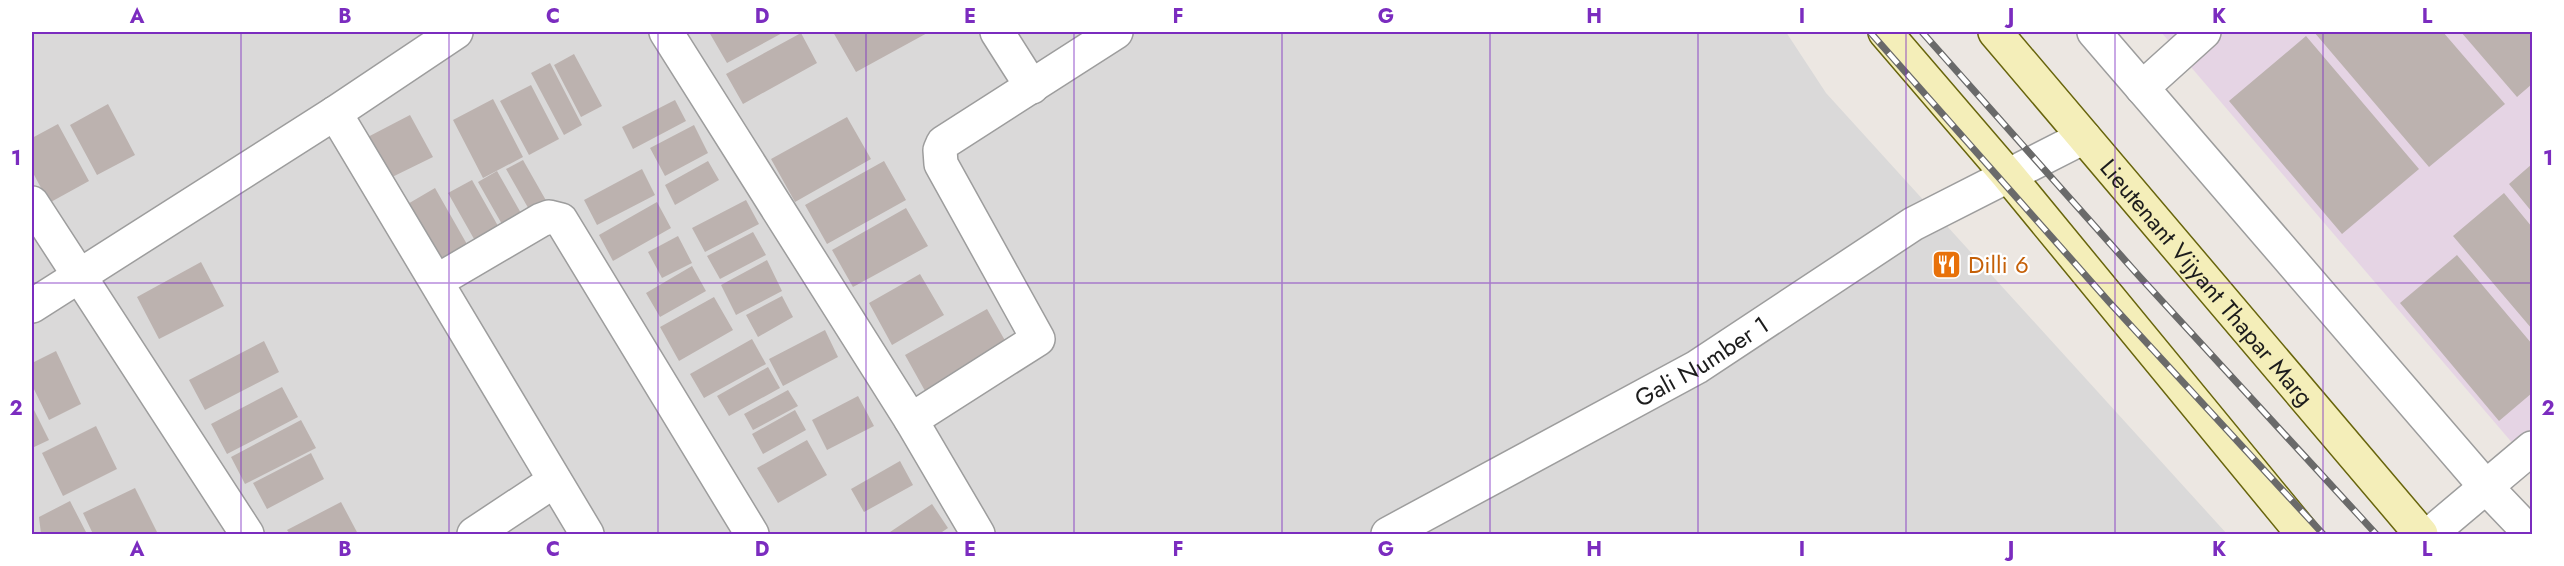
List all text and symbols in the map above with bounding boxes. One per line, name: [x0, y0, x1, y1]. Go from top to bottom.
text: A: [129, 2, 145, 31]
text: B: [338, 2, 352, 31]
text: C: [546, 2, 560, 31]
text: D: [755, 2, 769, 31]
text: E: [964, 2, 976, 31]
text: F: [1172, 2, 1184, 31]
text: G: [1378, 2, 1394, 31]
text: H: [1586, 2, 1602, 31]
text: I: [1799, 2, 1805, 31]
text: J: [2004, 2, 2014, 31]
text: K: [2212, 2, 2226, 31]
text: L: [2422, 2, 2433, 31]
text: 1: [11, 144, 21, 173]
text: 1: [2543, 144, 2553, 173]
street label: Lieutenant Vijyant Thapar Marg: [2092, 151, 2322, 413]
place label: Dilli 6: [1968, 247, 2029, 282]
restaurant icon: Dilli 6: [1931, 248, 1963, 280]
street label: Gali Number 1: [1628, 307, 1775, 415]
text: 2: [9, 394, 23, 423]
text: 2: [2541, 394, 2555, 423]
text: A: [129, 535, 145, 564]
text: B: [338, 535, 352, 564]
text: C: [546, 535, 560, 564]
text: D: [755, 535, 769, 564]
text: E: [964, 535, 976, 564]
text: F: [1172, 535, 1184, 564]
text: G: [1378, 535, 1394, 564]
text: H: [1586, 535, 1602, 564]
text: I: [1799, 535, 1805, 564]
text: J: [2004, 535, 2014, 564]
text: K: [2212, 535, 2226, 564]
text: L: [2422, 535, 2433, 564]

